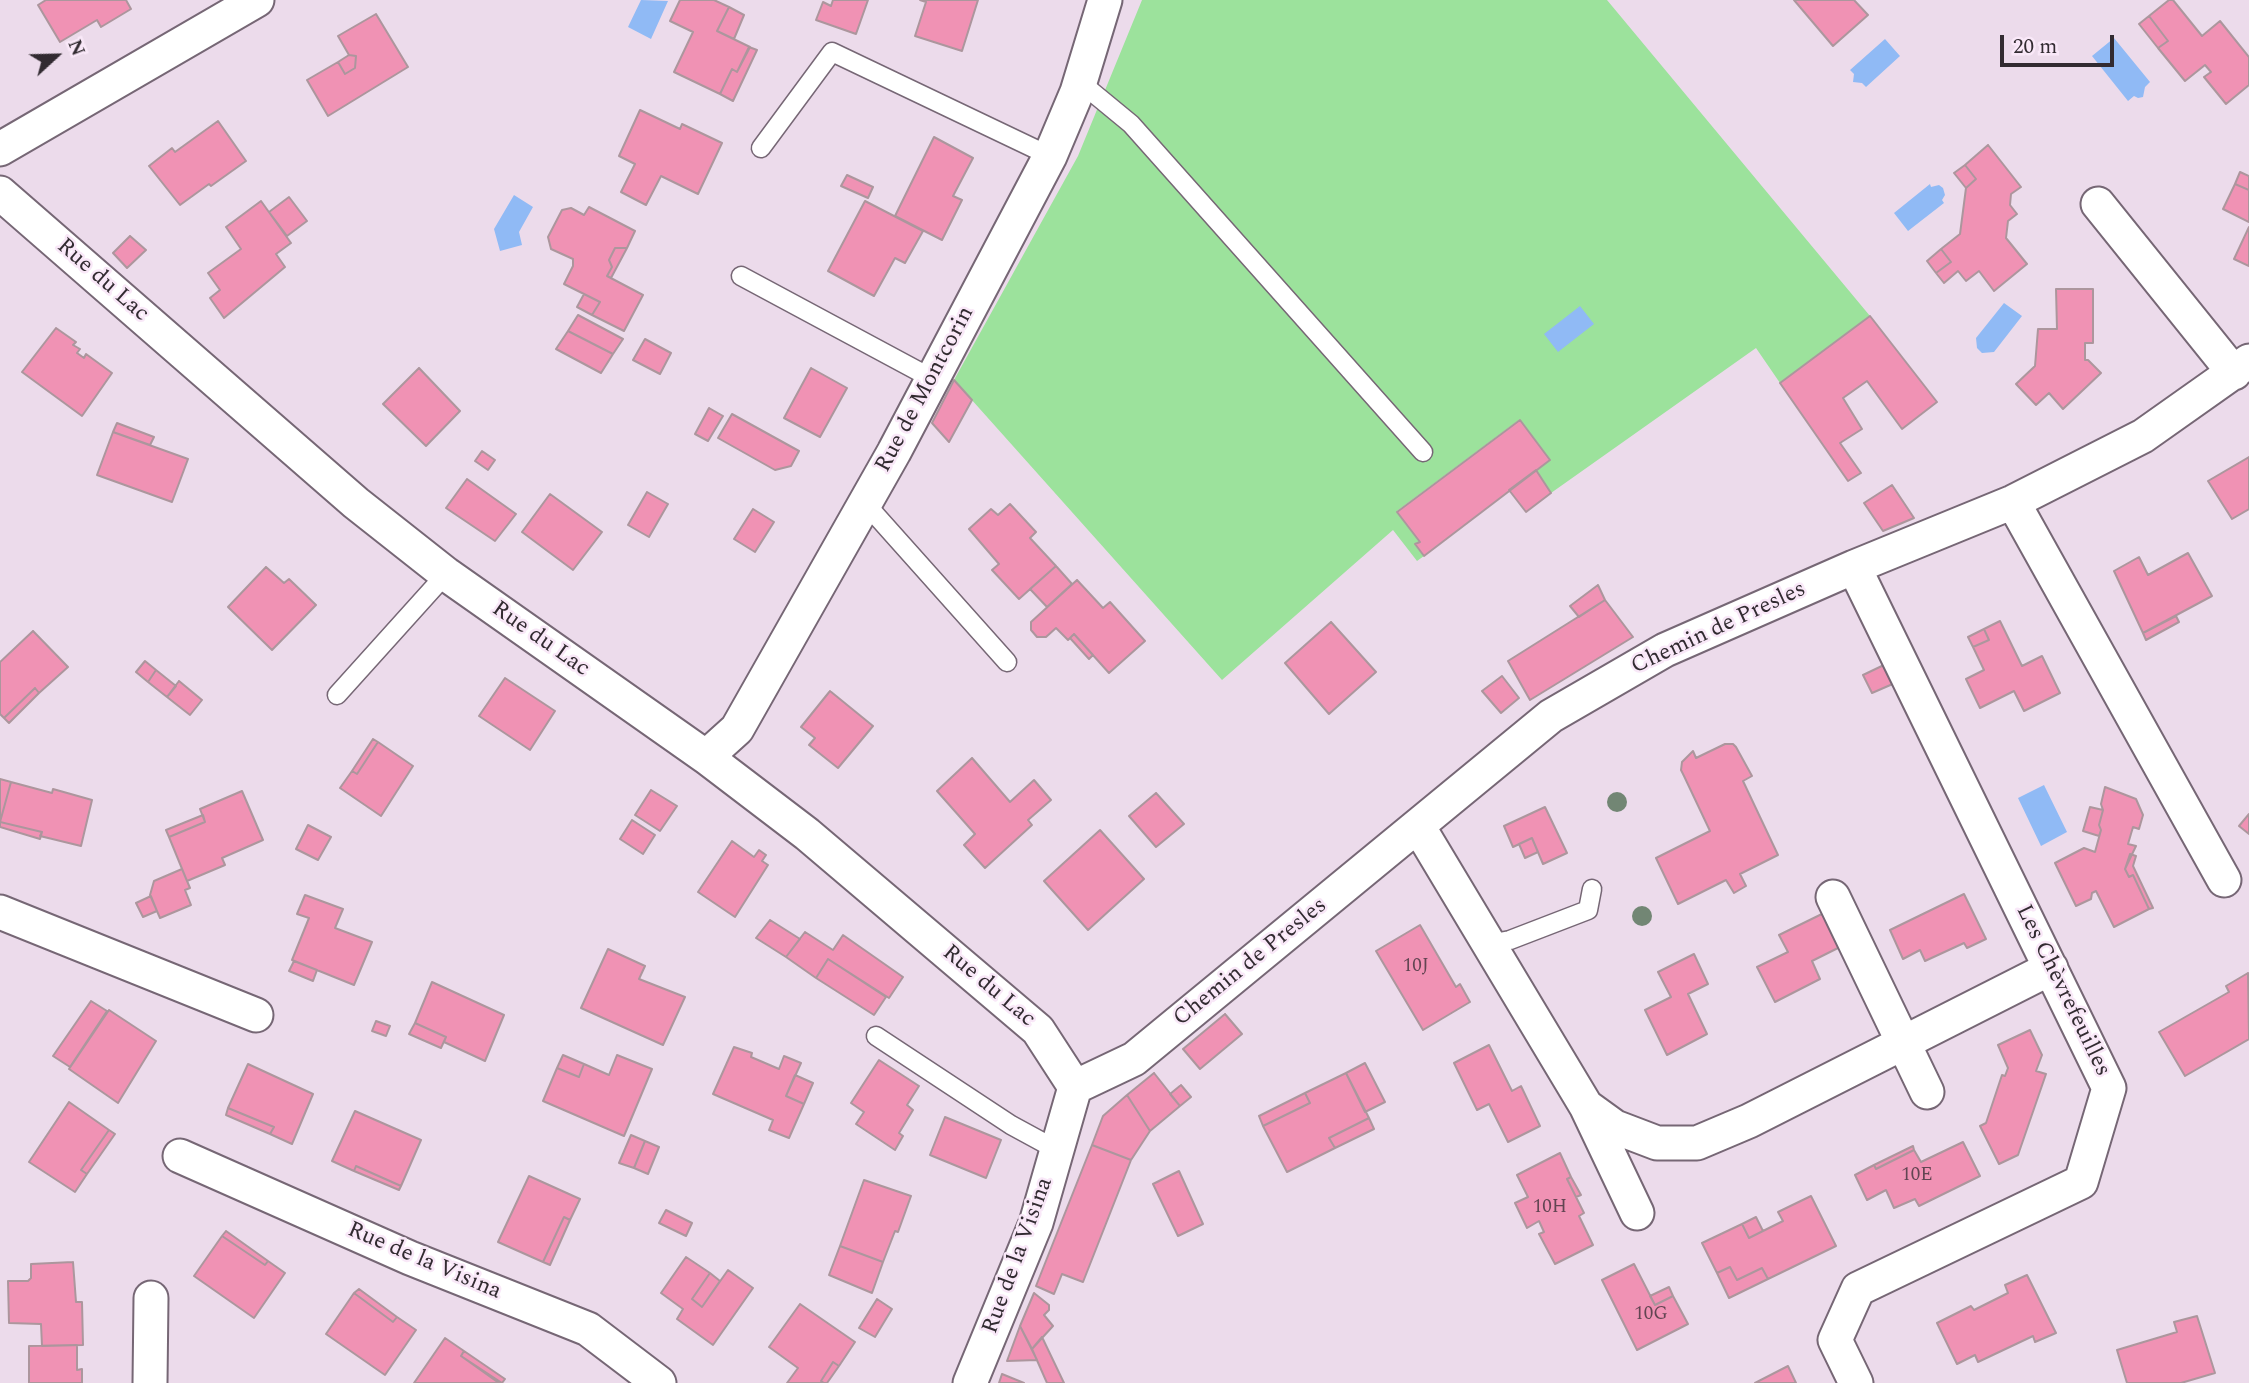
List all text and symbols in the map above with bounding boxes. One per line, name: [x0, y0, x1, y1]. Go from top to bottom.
north arrow: [21, 21, 91, 91]
scale bar: [2004, 21, 2118, 65]
text: 20 m: [2013, 31, 2057, 63]
text: N: [60, 35, 92, 61]
street label: Rue du Lac: [50, 233, 154, 329]
street label: Rue de Montcorin: [871, 302, 981, 478]
street label: Chemin de Presles: [1627, 576, 1811, 682]
street label: Rue du Lac: [486, 596, 594, 684]
street label: Chemin de Presles: [1169, 893, 1333, 1033]
street label: Les Chèvrefeuilles: [2008, 901, 2116, 1081]
street label: Rue du Lac: [936, 940, 1040, 1034]
house number: 10J: [1403, 956, 1429, 978]
house number: 10E: [1901, 1165, 1933, 1187]
street label: Rue de la Visina: [978, 1174, 1060, 1338]
house number: 10H: [1533, 1197, 1567, 1219]
street label: Rue de la Visina: [343, 1217, 505, 1307]
house number: 10G: [1634, 1304, 1668, 1326]

